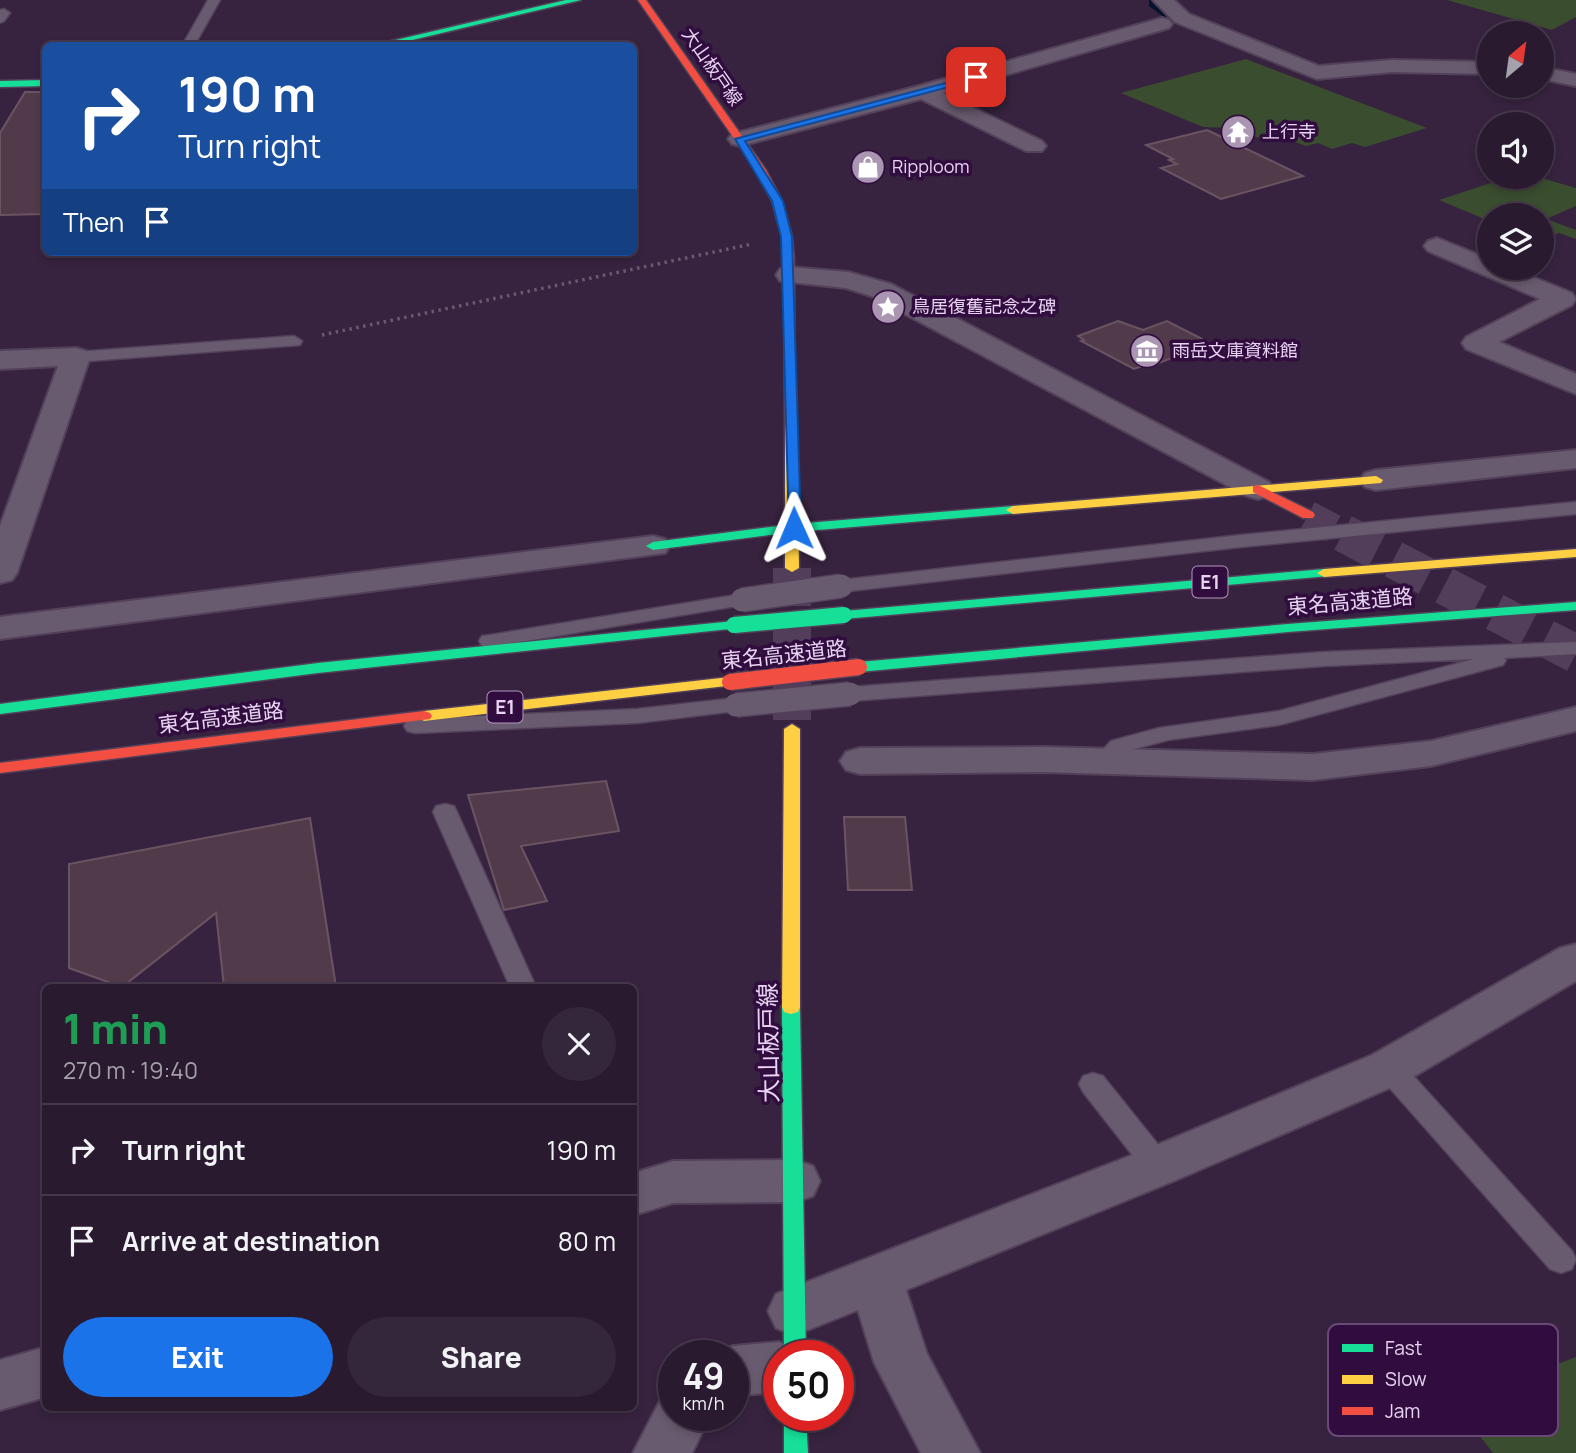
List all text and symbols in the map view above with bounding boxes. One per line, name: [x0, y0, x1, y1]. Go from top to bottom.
north arrow: [1477, 21, 1554, 98]
map controls: [1477, 21, 1554, 280]
street label: 大山板戸線: [677, 23, 748, 110]
pin: [946, 47, 1006, 107]
icon: arrive: [957, 58, 995, 96]
text: 190 m: [178, 60, 316, 127]
icon: right: [63, 70, 154, 161]
button: sound: [1477, 112, 1554, 189]
temple icon: 上行寺: [1219, 113, 1257, 151]
place label: 上行寺: [1262, 119, 1316, 143]
text: Turn right: [178, 124, 321, 168]
shop icon: Ripploom: [849, 148, 887, 186]
place label: Ripploom: [892, 154, 970, 178]
icon: arrive: [138, 203, 176, 241]
button: layers: [1477, 203, 1554, 280]
text: Then: [63, 204, 124, 240]
place icon: 鳥居復舊記念之碑: [869, 288, 907, 326]
place label: 鳥居復舊記念之碑: [912, 294, 1056, 318]
museum icon: 雨岳文庫資料館: [1128, 332, 1166, 370]
place label: 雨岳文庫資料館: [1172, 338, 1298, 362]
position arrow: [757, 491, 831, 565]
road number: E1: [1192, 566, 1228, 597]
street label: 東名高速道路: [1286, 582, 1414, 620]
street label: 東名高速道路: [720, 633, 848, 675]
road number: E1: [488, 692, 522, 722]
street label: 東名高速道路: [157, 695, 285, 739]
street label: 大山板戸線: [750, 983, 785, 1103]
text: 1 min: [63, 999, 168, 1057]
button: close: [542, 1007, 616, 1081]
text: 270 m · 19:40: [63, 1054, 198, 1086]
icon: right: [63, 1131, 101, 1169]
text: Turn right: [122, 1132, 246, 1168]
text: 190 m: [547, 1132, 616, 1168]
icon: arrive: [63, 1222, 101, 1260]
text: Arrive at destination: [122, 1223, 380, 1259]
text: 80 m: [558, 1223, 616, 1259]
button: Exit: [63, 1317, 333, 1397]
button: Share: [347, 1317, 616, 1397]
legend: [1328, 1324, 1558, 1436]
text: Fast: [1385, 1335, 1422, 1361]
speed limit sign: 50: [763, 1340, 854, 1431]
text: 49: [682, 1352, 725, 1400]
text: Slow: [1385, 1366, 1427, 1392]
text: km/h: [683, 1391, 724, 1415]
text: Jam: [1385, 1398, 1420, 1424]

